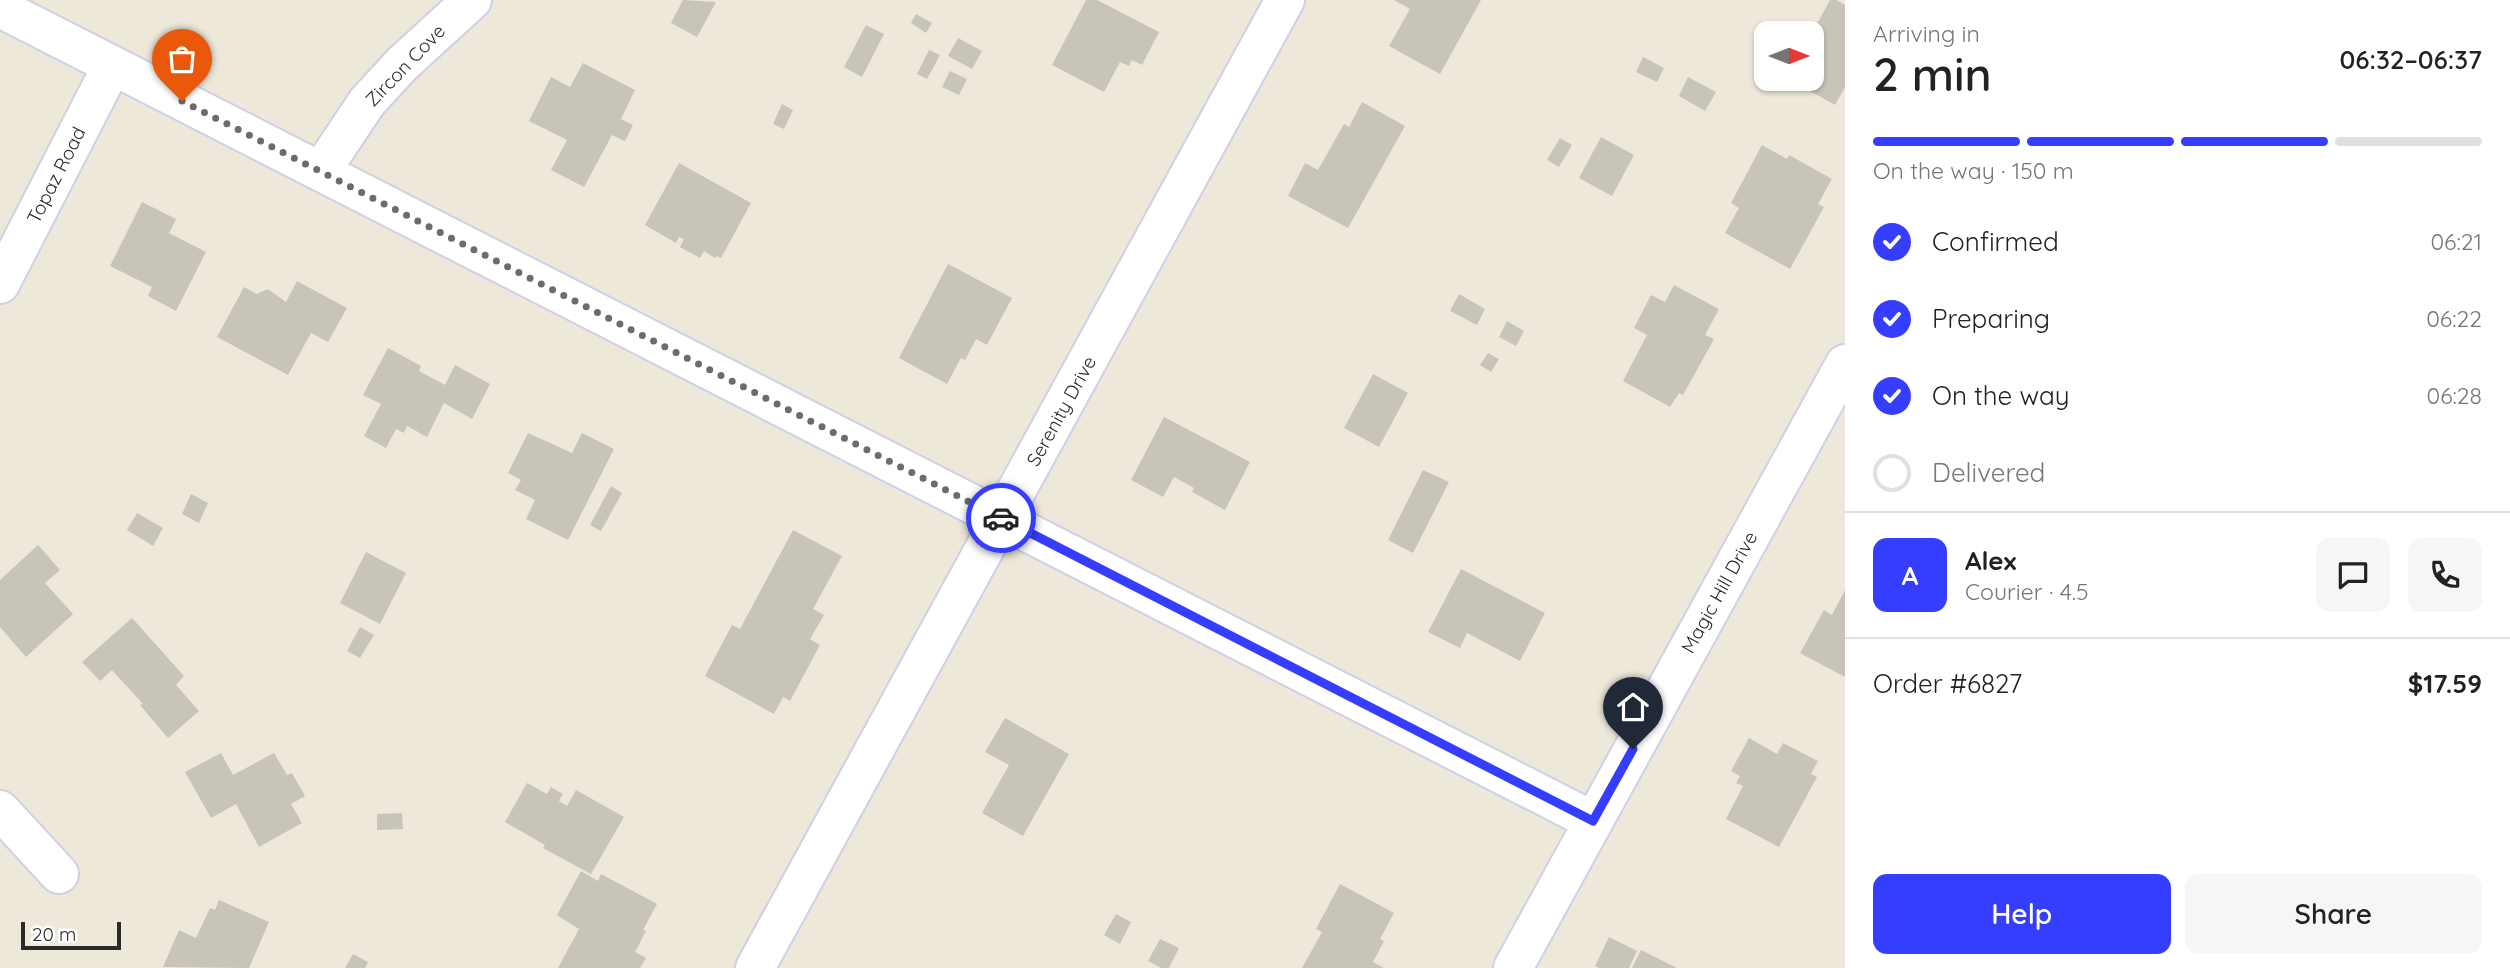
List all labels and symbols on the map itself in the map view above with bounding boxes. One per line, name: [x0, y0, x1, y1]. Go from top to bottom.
street label: Zircon Cove: [360, 19, 450, 111]
north arrow: [1754, 21, 1824, 91]
pin: [152, 29, 212, 101]
street label: Topaz Road: [21, 123, 91, 227]
street label: Serenity Drive: [1021, 352, 1101, 470]
courier: [966, 483, 1036, 553]
street label: Magic Hill Drive: [1676, 527, 1762, 657]
pin: [1603, 677, 1663, 749]
scale bar: [21, 919, 121, 951]

